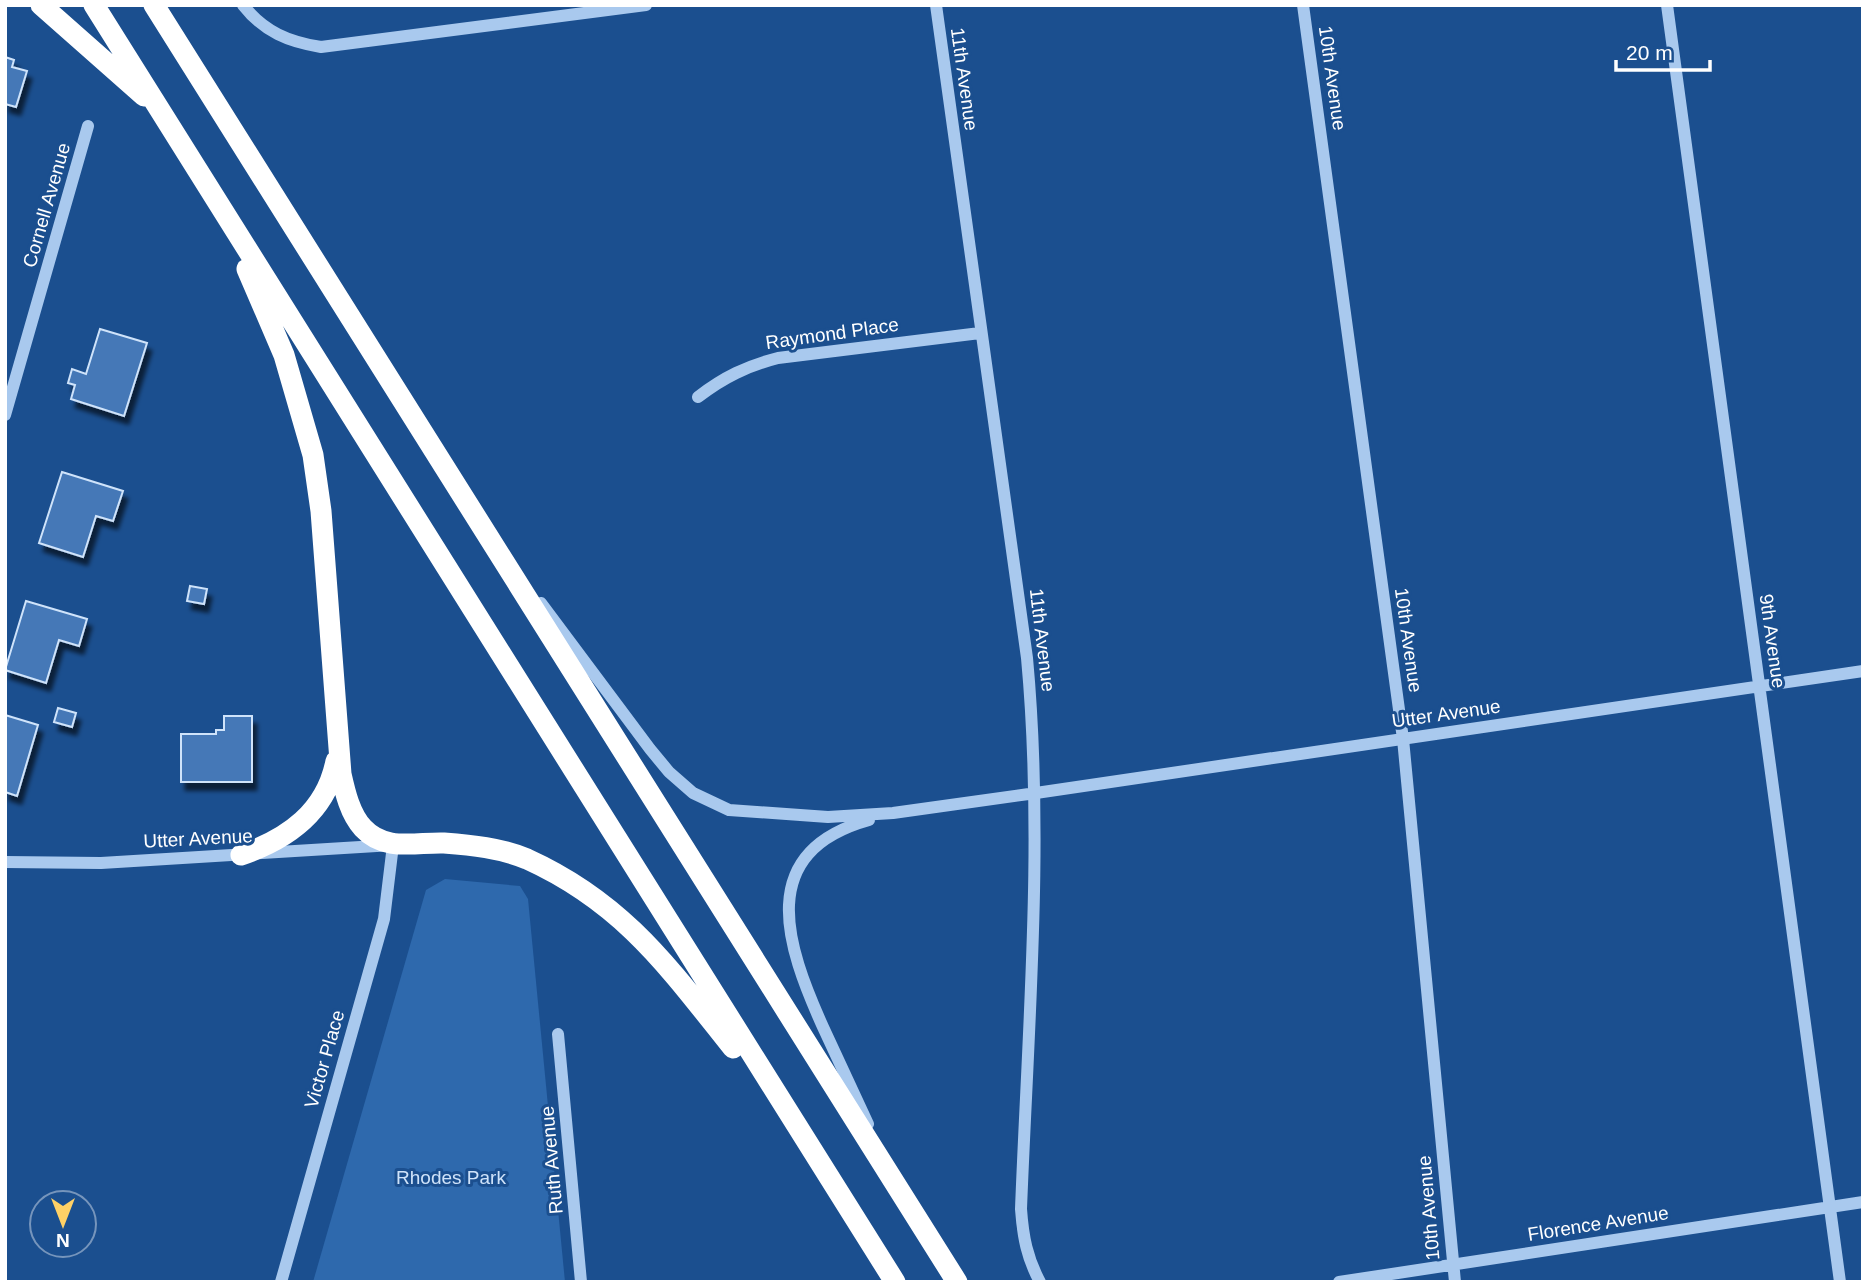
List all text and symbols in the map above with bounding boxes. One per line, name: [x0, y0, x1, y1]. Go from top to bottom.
street label: 10th Avenue: [1315, 24, 1350, 132]
street label: 11th Avenue: [947, 26, 982, 132]
scale bar: [1616, 28, 1710, 72]
text: 20 m: [1626, 41, 1673, 64]
street label: Cornell Avenue: [19, 140, 74, 270]
street label: Raymond Place: [764, 314, 900, 353]
street label: 10th Avenue: [1391, 586, 1426, 694]
street label: 11th Avenue: [1026, 587, 1059, 693]
street label: 9th Avenue: [1756, 593, 1789, 689]
street label: Utter Avenue: [1390, 695, 1502, 732]
street label: Utter Avenue: [143, 825, 253, 852]
street label: Victor Place: [300, 1008, 348, 1111]
street label: Ruth Avenue: [536, 1105, 567, 1215]
street label: 10th Avenue: [1413, 1155, 1444, 1261]
park label: Rhodes Park: [396, 1167, 506, 1188]
north arrow: [28, 1189, 98, 1259]
street label: Florence Avenue: [1526, 1202, 1670, 1245]
text: N: [56, 1230, 70, 1251]

